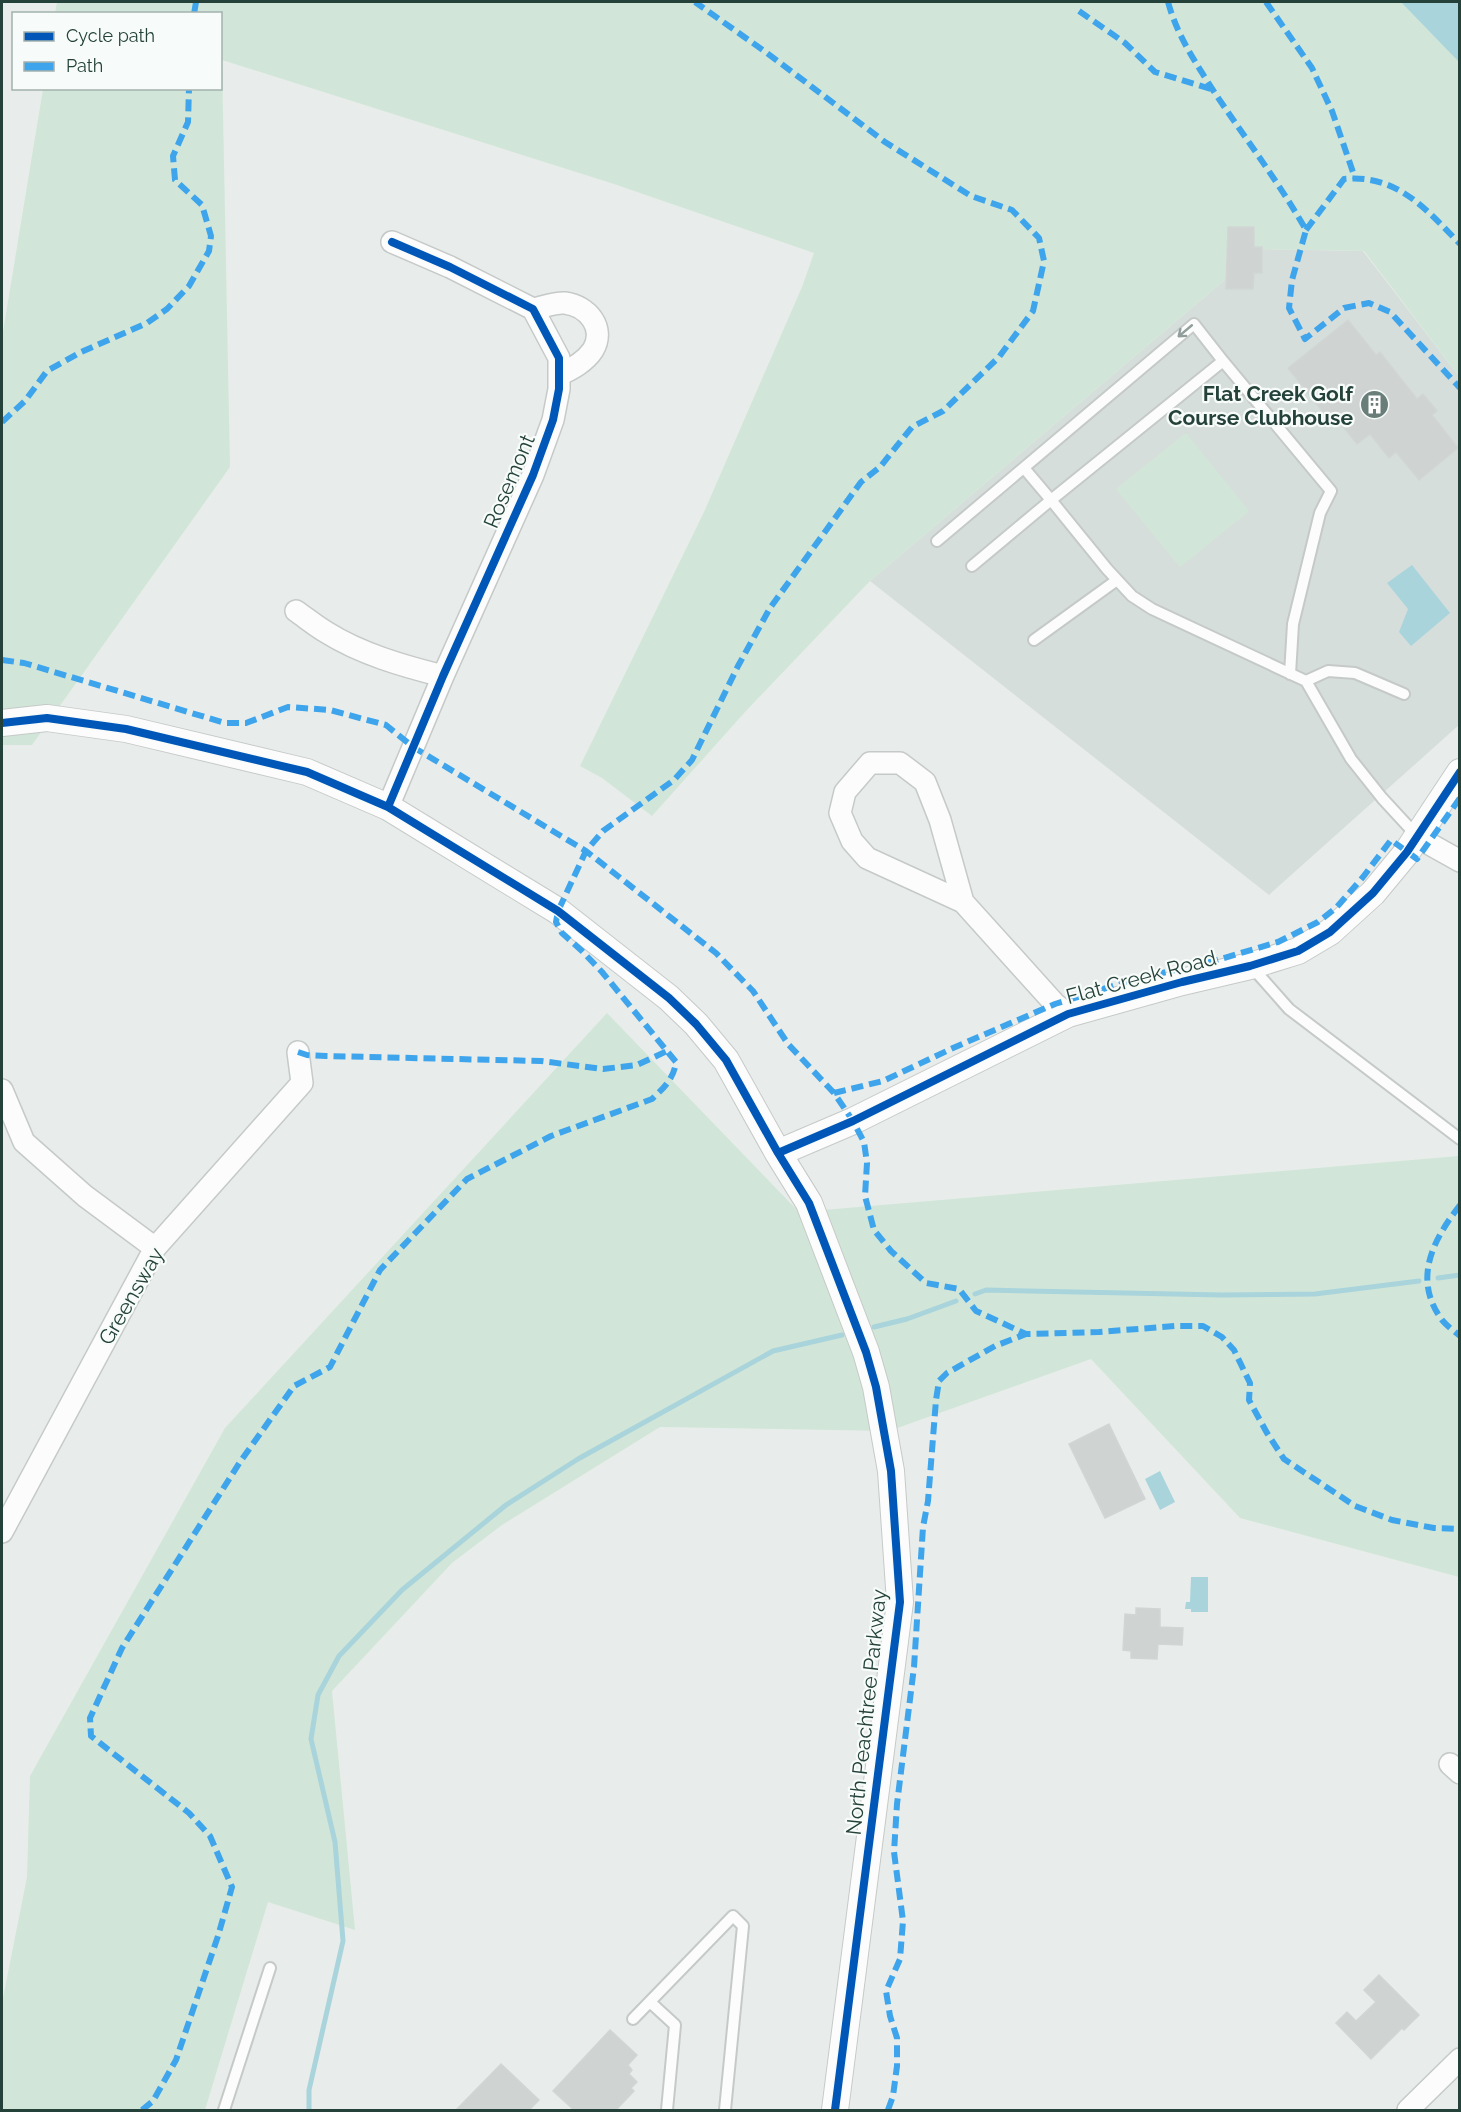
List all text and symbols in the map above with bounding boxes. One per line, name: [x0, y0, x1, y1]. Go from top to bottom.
legend: [12, 12, 222, 90]
text: Cycle path: [66, 25, 155, 46]
text: Path: [66, 55, 103, 76]
one-way arrow: [1178, 324, 1193, 338]
place label: Flat Creek Golf Course Clubhouse: [1168, 381, 1354, 430]
building icon: Flat Creek Golf Course Clubhouse: [1358, 389, 1390, 421]
street label: Rosemont: [478, 430, 540, 532]
street label: Flat Creek Road: [1063, 945, 1219, 1009]
street label: Greensway: [93, 1243, 169, 1349]
street label: North Peachtree Parkway: [841, 1588, 891, 1836]

